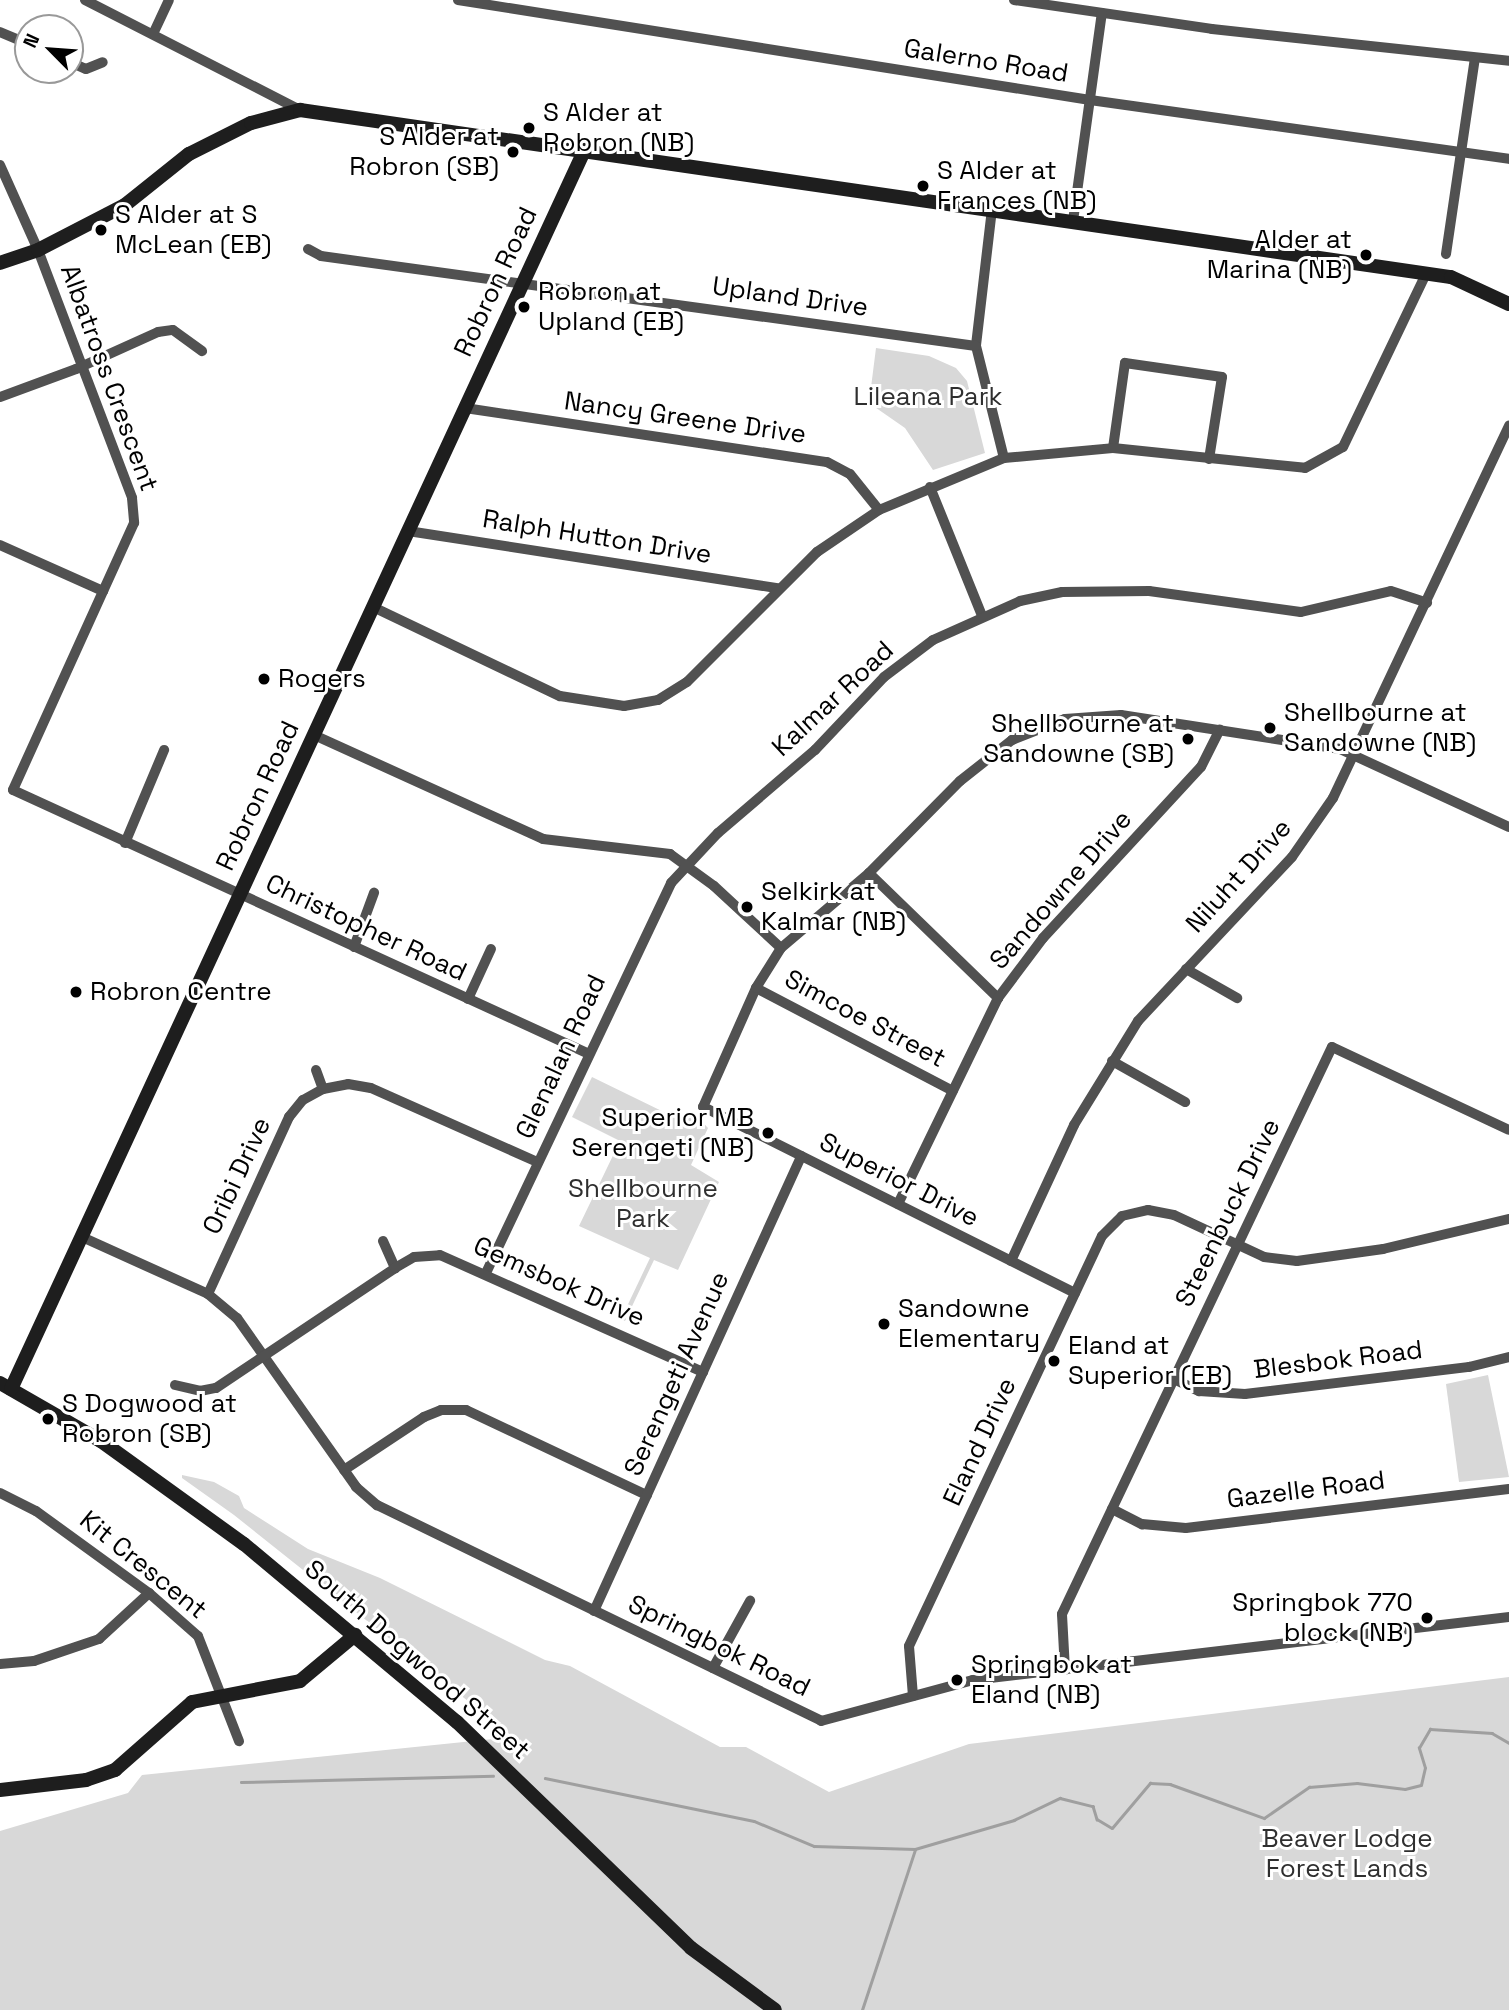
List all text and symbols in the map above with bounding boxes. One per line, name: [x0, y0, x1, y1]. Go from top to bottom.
north arrow: [14, 14, 84, 84]
text: N: [17, 30, 45, 52]
street label: Galerno Road: [901, 33, 1071, 89]
place label: S Alder at Robron (NB): [543, 97, 694, 158]
marker: S Alder at Robron (NB): [521, 120, 537, 136]
place label: S Alder at Robron (SB): [349, 121, 499, 182]
marker: S Alder at Robron (SB): [505, 144, 521, 160]
place label: S Alder at Frances (NB): [937, 155, 1097, 216]
marker: S Alder at Frances (NB): [915, 178, 931, 194]
place label: S Alder at S McLean (EB): [115, 199, 271, 260]
street label: Robron Road: [448, 202, 544, 362]
marker: S Alder at S McLean (EB): [93, 222, 109, 238]
place label: Alder at Marina (NB): [1207, 224, 1352, 286]
marker: Alder at Marina (NB): [1358, 247, 1374, 263]
street label: Albatross Crescent: [54, 261, 164, 495]
street label: Upland Drive: [710, 271, 870, 323]
place label: Robron at Upland (EB): [538, 276, 684, 338]
marker: Robron at Upland (EB): [516, 299, 532, 315]
park label: Lileana Park: [854, 381, 1002, 413]
street label: Nancy Greene Drive: [562, 386, 808, 450]
street label: Ralph Hutton Drive: [480, 503, 714, 571]
street label: Kalmar Road: [766, 635, 900, 763]
place label: Rogers: [278, 663, 366, 695]
marker: Rogers: [256, 671, 272, 687]
place label: Shellbourne at Sandowne (NB): [1284, 697, 1476, 758]
place label: Shellbourne at Sandowne (SB): [983, 708, 1174, 770]
street label: Robron Road: [210, 716, 306, 876]
marker: Shellbourne at Sandowne (NB): [1262, 720, 1278, 736]
marker: Shellbourne at Sandowne (SB): [1180, 731, 1196, 747]
street label: Sandowne Drive: [983, 804, 1139, 976]
street label: Niluht Drive: [1180, 813, 1298, 939]
street label: Christopher Road: [261, 868, 471, 988]
place label: Selkirk at Kalmar (NB): [761, 876, 906, 938]
marker: Selkirk at Kalmar (NB): [739, 899, 755, 915]
street label: Simcoe Street: [779, 963, 951, 1075]
street label: Glenalan Road: [509, 970, 613, 1144]
place label: Robron Centre: [90, 976, 272, 1008]
marker: Robron Centre: [68, 984, 84, 1000]
place label: Superior MB Serengeti (NB): [571, 1102, 754, 1164]
street label: Oribi Drive: [196, 1112, 278, 1240]
street label: Steenbuck Drive: [1169, 1114, 1287, 1312]
marker: Superior MB Serengeti (NB): [760, 1125, 776, 1141]
street label: Superior Drive: [814, 1126, 984, 1234]
park label: Shellbourne Park: [568, 1173, 718, 1234]
street label: Gemsbok Drive: [468, 1230, 650, 1334]
street label: Serengeti Avenue: [618, 1267, 736, 1481]
place label: Sandowne Elementary: [898, 1293, 1040, 1354]
marker: Sandowne Elementary: [876, 1316, 892, 1332]
place label: Eland at Superior (EB): [1068, 1330, 1232, 1392]
street label: Blesbok Road: [1252, 1334, 1424, 1386]
marker: Eland at Superior (EB): [1046, 1353, 1062, 1369]
street label: Eland Drive: [937, 1373, 1023, 1511]
place label: S Dogwood at Robron (SB): [62, 1388, 237, 1450]
marker: S Dogwood at Robron (SB): [40, 1411, 56, 1427]
street label: Gazelle Road: [1225, 1465, 1387, 1515]
street label: Kit Crescent: [73, 1504, 213, 1626]
street label: South Dogwood Street: [298, 1554, 536, 1766]
place label: Springbok 770 block (NB): [1232, 1587, 1413, 1648]
street label: Springbok Road: [623, 1588, 815, 1704]
marker: Springbok 770 block (NB): [1419, 1610, 1435, 1626]
place label: Springbok at Eland (NB): [971, 1649, 1132, 1710]
marker: Springbok at Eland (NB): [949, 1672, 965, 1688]
park label: Beaver Lodge Forest Lands: [1261, 1823, 1433, 1884]

